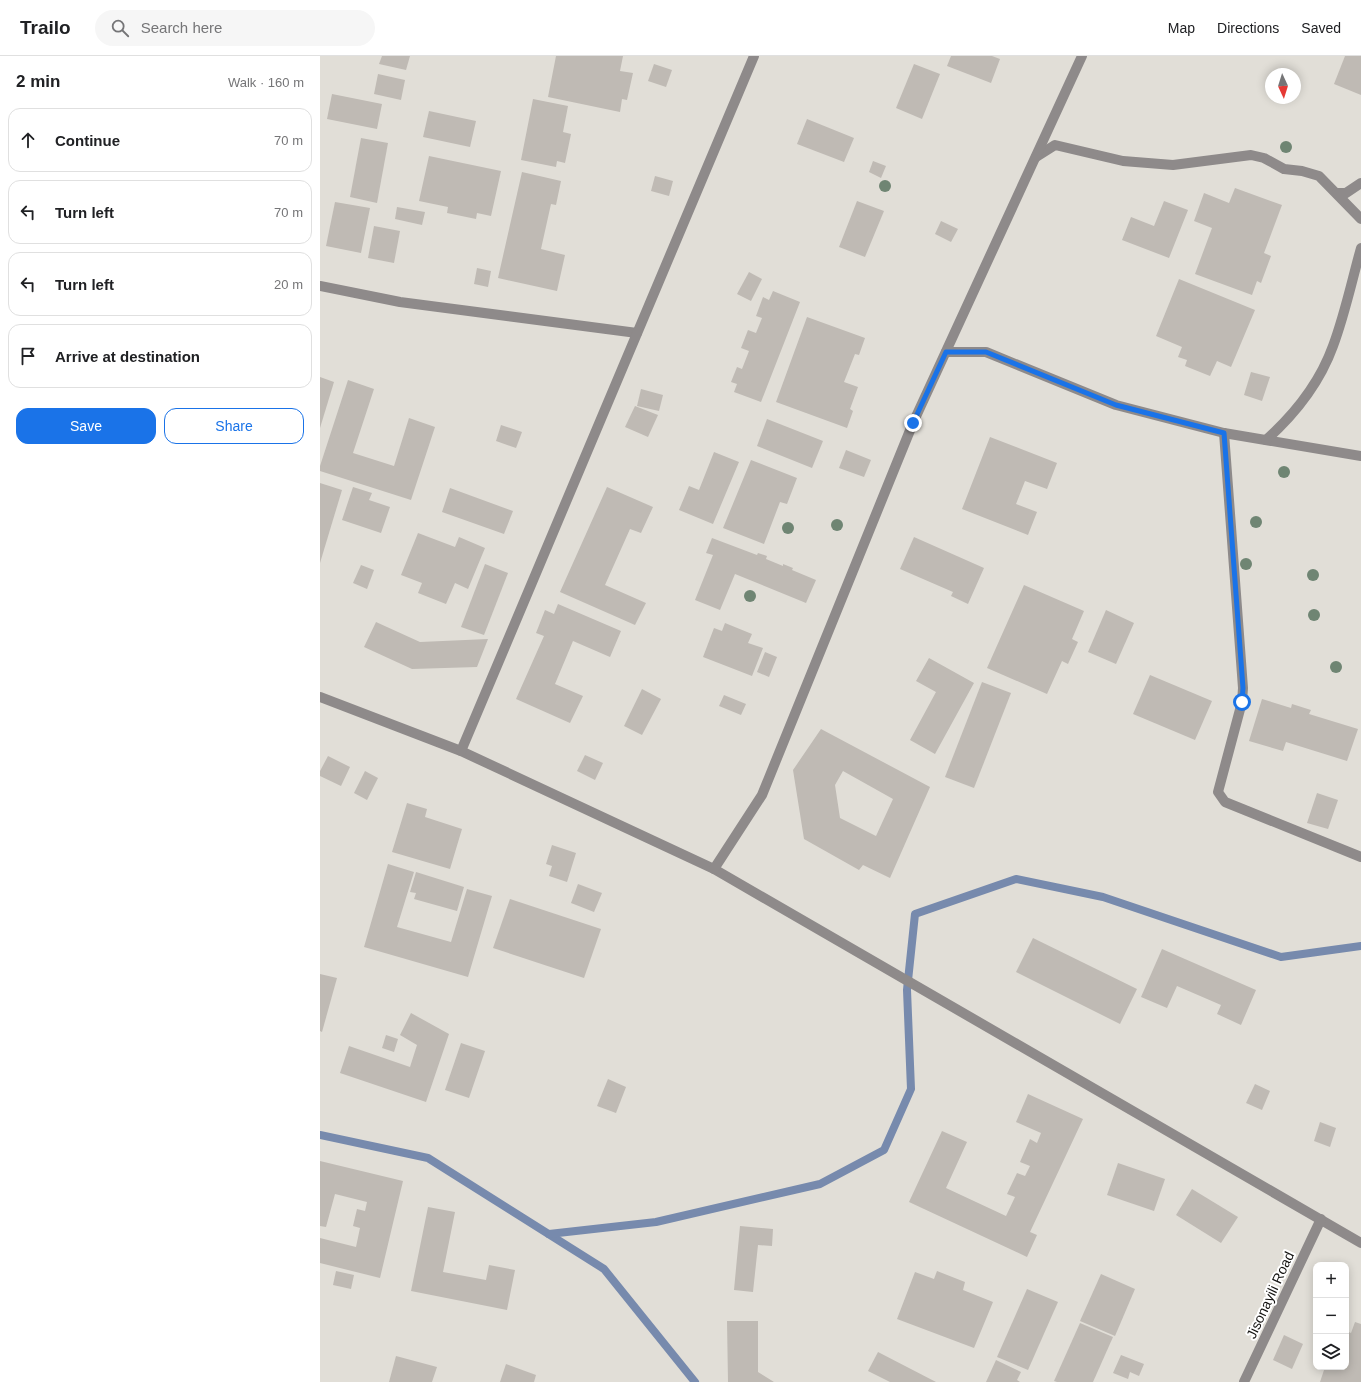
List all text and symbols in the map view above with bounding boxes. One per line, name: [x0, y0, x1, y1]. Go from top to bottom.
search box: [95, 10, 375, 46]
text: Trailo: [20, 17, 71, 38]
icon: search: [109, 17, 131, 39]
text: Search here: [141, 19, 222, 36]
text: Map: [1168, 20, 1195, 36]
text: Directions: [1217, 20, 1279, 36]
text: Saved: [1301, 20, 1341, 36]
north arrow: [1265, 68, 1301, 104]
text: 2 min: [16, 72, 60, 91]
text: Walk · 160 m: [228, 75, 304, 90]
icon: ahead: [17, 129, 39, 151]
text: Continue: [55, 132, 120, 149]
text: 70 m: [274, 133, 303, 148]
icon: left: [17, 201, 39, 223]
text: Turn left: [55, 204, 114, 221]
text: 70 m: [274, 205, 303, 220]
icon: left: [17, 273, 39, 295]
text: Turn left: [55, 276, 114, 293]
text: 20 m: [274, 277, 303, 292]
icon: arrive: [17, 345, 39, 367]
text: Arrive at destination: [55, 348, 200, 365]
button: Save: [16, 408, 156, 444]
button: Share: [164, 408, 304, 444]
route end: [904, 414, 922, 432]
route start: [1233, 693, 1251, 711]
street label: Jisonayili Road: [1243, 1249, 1297, 1341]
map controls: [1313, 1262, 1349, 1370]
button: +: [1313, 1262, 1349, 1298]
button: −: [1313, 1298, 1349, 1334]
button: layers: [1313, 1334, 1349, 1370]

